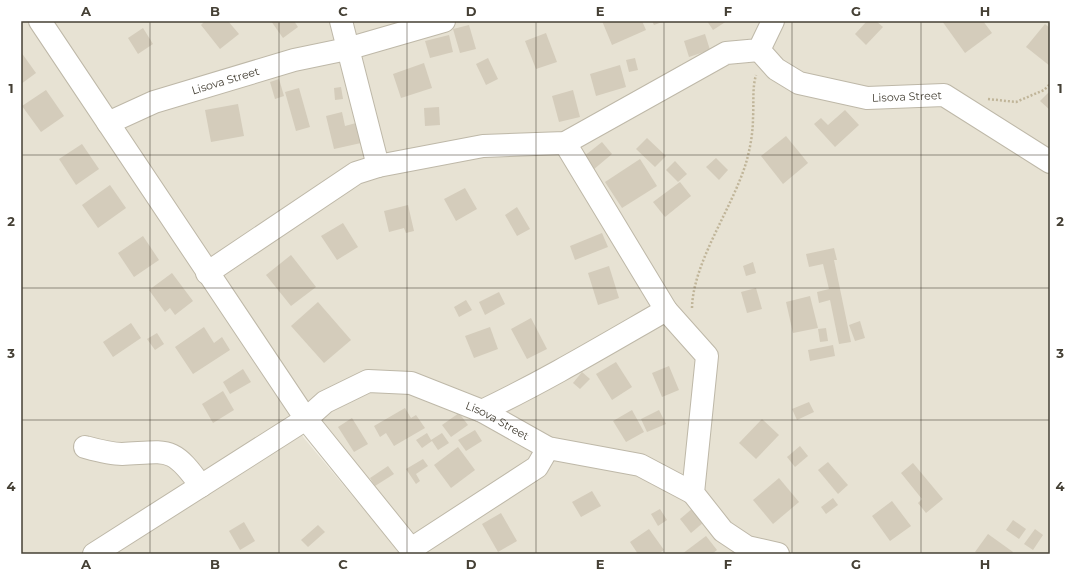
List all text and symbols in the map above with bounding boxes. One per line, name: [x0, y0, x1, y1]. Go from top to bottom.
text: A: [80, 3, 92, 19]
text: B: [210, 3, 220, 19]
text: C: [338, 3, 348, 19]
text: D: [466, 3, 477, 19]
text: E: [596, 3, 605, 19]
text: F: [724, 3, 732, 19]
text: G: [851, 3, 861, 19]
text: H: [980, 3, 990, 19]
street label: Lisova Street: [190, 64, 261, 97]
text: 1: [8, 80, 14, 96]
text: 1: [1057, 80, 1063, 96]
street label: Lisova Street: [872, 88, 943, 105]
text: 2: [7, 213, 15, 229]
text: 2: [1056, 213, 1064, 229]
text: 3: [6, 345, 15, 361]
text: 3: [1055, 345, 1064, 361]
street label: Lisova Street: [464, 398, 532, 443]
text: 4: [7, 478, 16, 494]
text: 4: [1056, 478, 1065, 494]
text: A: [80, 556, 92, 572]
text: B: [210, 556, 220, 572]
text: C: [338, 556, 348, 572]
text: D: [466, 556, 477, 572]
text: E: [596, 556, 605, 572]
text: F: [724, 556, 732, 572]
text: G: [851, 556, 861, 572]
text: H: [980, 556, 990, 572]

